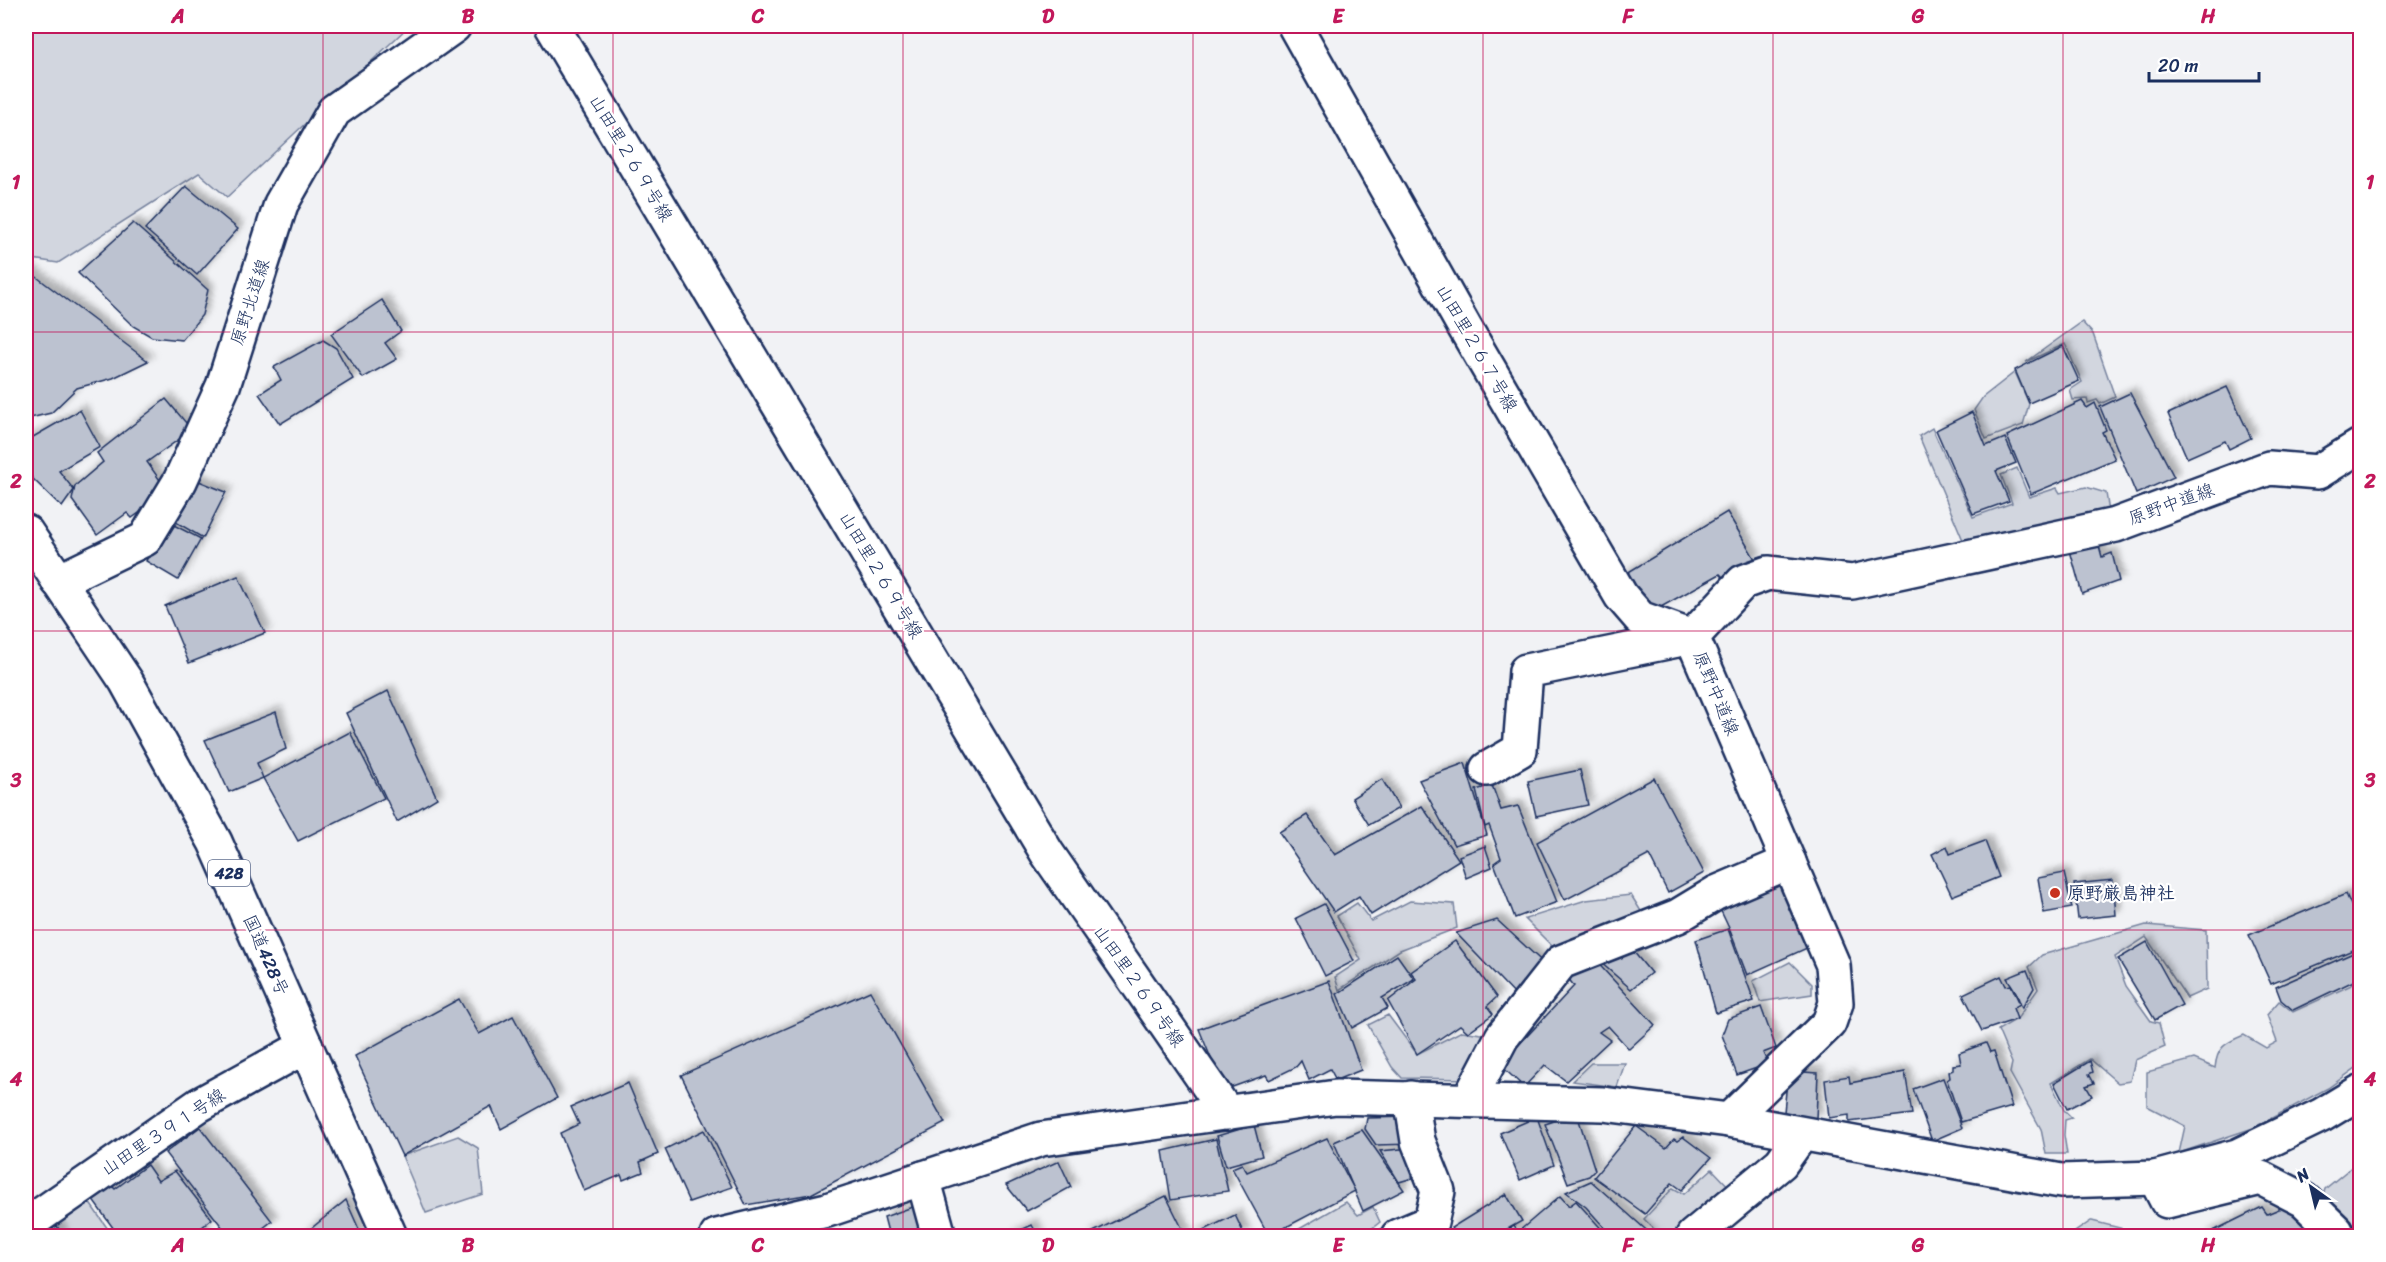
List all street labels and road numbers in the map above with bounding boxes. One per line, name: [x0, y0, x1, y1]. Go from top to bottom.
street label: 山田里２６９号線: [580, 88, 682, 228]
street label: 原野北道線: [221, 254, 279, 350]
street label: 山田里２６７号線: [1427, 278, 1527, 418]
street label: 原野中道線: [2123, 474, 2219, 534]
street label: 山田里２６９号線: [830, 505, 932, 645]
street label: 原野中道線: [1684, 645, 1748, 741]
road number: 428: [208, 860, 250, 886]
street label: 国道428号: [234, 909, 298, 1001]
street label: 山田里２６９号線: [1085, 918, 1193, 1054]
street label: 山田里３９１号線: [94, 1079, 232, 1185]

